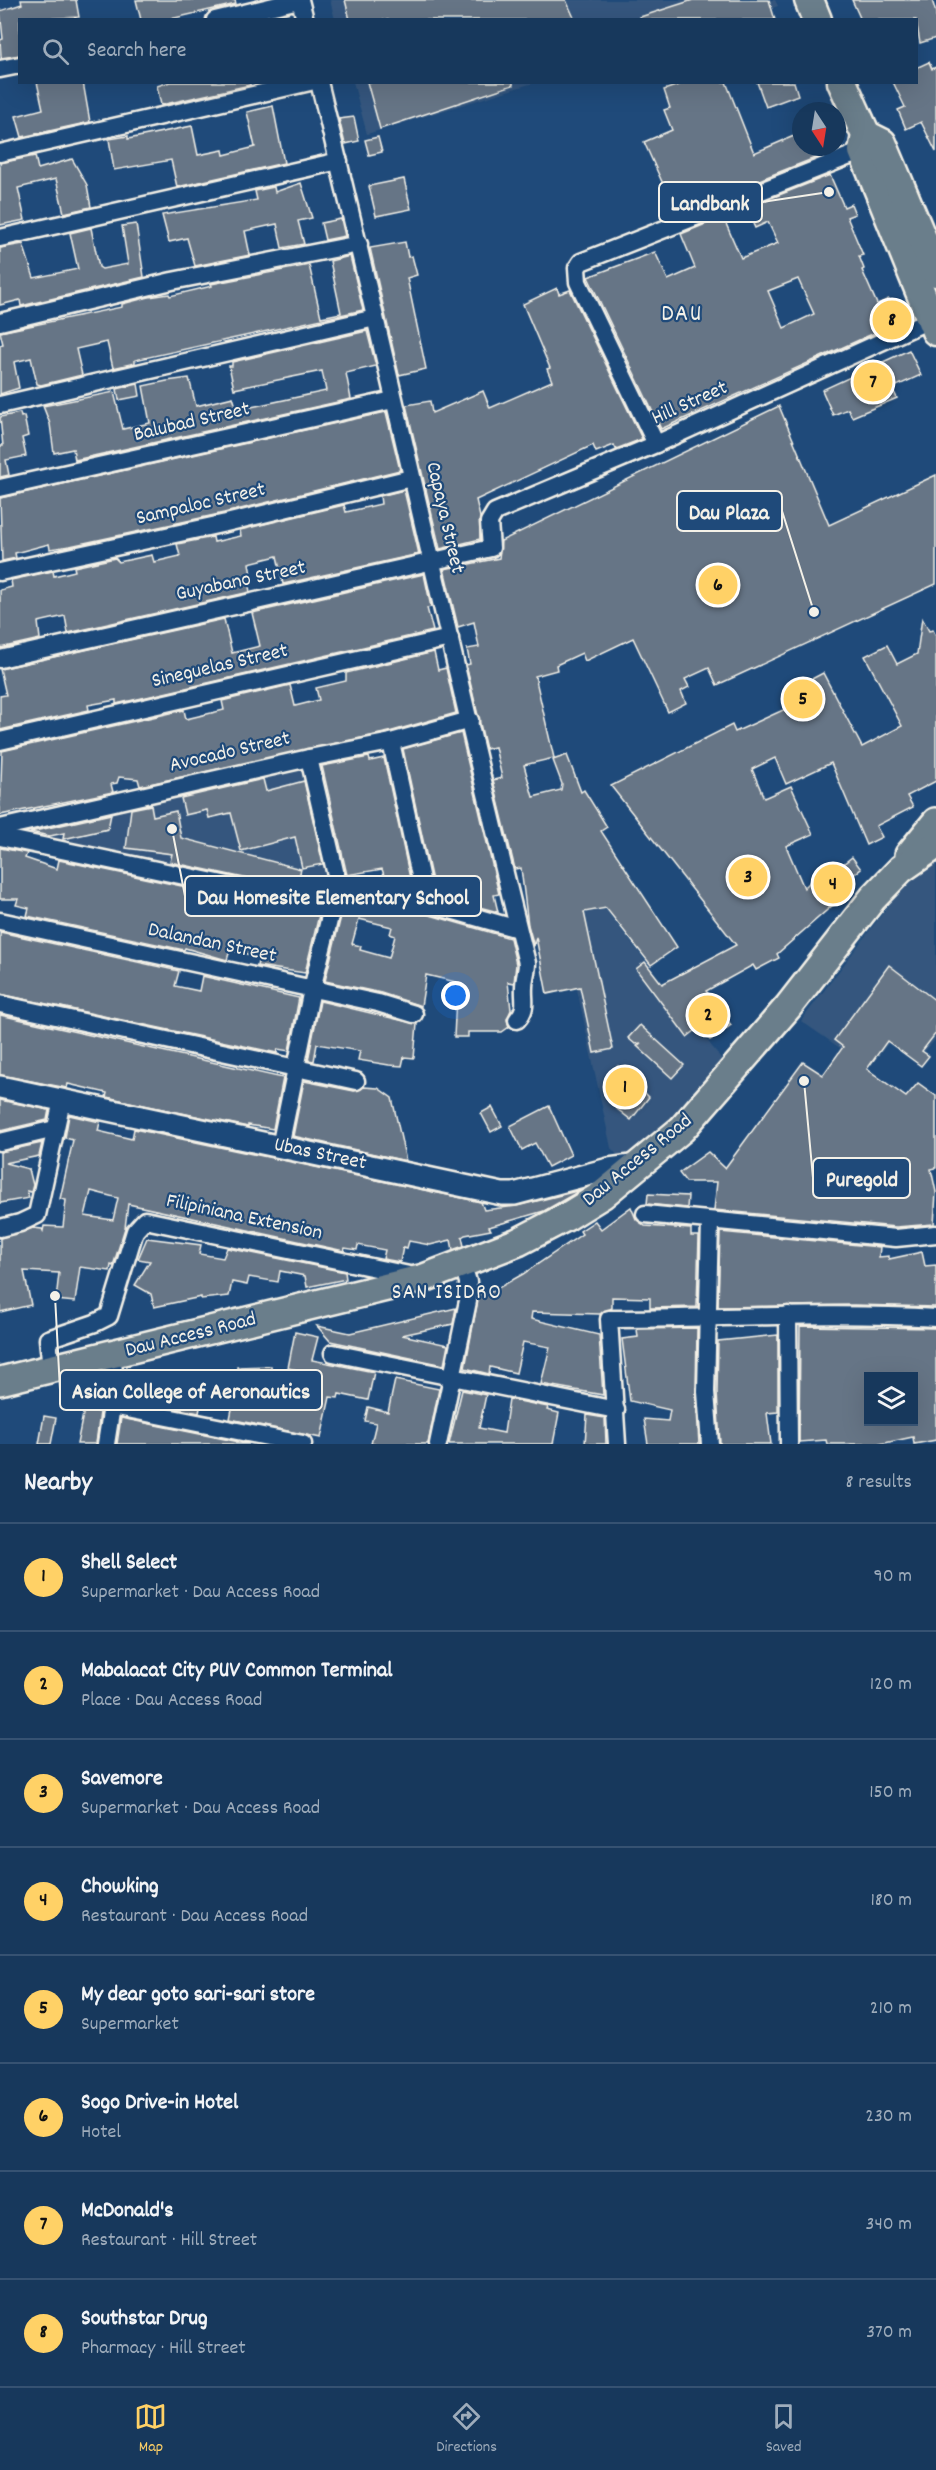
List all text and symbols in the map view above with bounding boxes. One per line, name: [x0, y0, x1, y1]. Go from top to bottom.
search box: [18, 18, 918, 84]
icon: search: [39, 35, 72, 68]
text: Search here: [87, 36, 186, 67]
north arrow: [792, 102, 846, 156]
callout: Landbank: [659, 182, 762, 222]
text: Landbank: [671, 190, 749, 221]
district label: DAU: [661, 298, 703, 332]
pin: 8: [872, 298, 912, 342]
pin: 7: [854, 360, 892, 404]
street label: Hill Street: [647, 374, 733, 434]
street label: Balubad Street: [131, 395, 253, 451]
street label: Capaya Street: [417, 459, 471, 577]
street label: Sampaloc Street: [133, 476, 269, 534]
callout: Dau Plaza: [677, 491, 782, 531]
text: Dau Plaza: [689, 499, 770, 530]
street label: Guyabano Street: [173, 554, 309, 610]
pin: 6: [698, 562, 738, 608]
street label: Sineguelas Street: [149, 637, 291, 697]
pin: 5: [784, 676, 822, 722]
street label: Avocado Street: [167, 725, 293, 781]
pin: 3: [728, 854, 768, 900]
pin: 4: [814, 862, 852, 906]
callout: Dau Homesite Elementary School: [185, 876, 481, 916]
text: Dau Homesite Elementary School: [197, 884, 470, 915]
street label: Dalandan Street: [145, 916, 279, 972]
your location: [441, 981, 470, 1010]
pin: 2: [688, 992, 728, 1038]
pin: 1: [606, 1064, 644, 1110]
street label: Dau Access Road: [577, 1107, 699, 1215]
street label: Ubas Street: [271, 1131, 369, 1179]
callout: Puregold: [813, 1158, 910, 1198]
text: Puregold: [826, 1166, 898, 1197]
street label: Filipiniana Extension: [163, 1187, 325, 1249]
district label: SAN ISIDRO: [392, 1278, 502, 1309]
street label: Dau Access Road: [122, 1305, 260, 1367]
callout: Asian College of Aeronautics: [60, 1370, 322, 1410]
map controls: [864, 1372, 918, 1426]
button: layers: [864, 1372, 918, 1426]
text: Asian College of Aeronautics: [72, 1378, 310, 1409]
text: Nearby: [24, 1465, 92, 1502]
text: 8 results: [846, 1469, 912, 1497]
text: Shell Select: [81, 1548, 177, 1579]
text: 1: [41, 1563, 46, 1591]
text: 90 m: [874, 1563, 912, 1591]
text: Supermarket · Dau Access Road: [81, 1579, 320, 1607]
text: Mabalacat City PUV Common Terminal: [81, 1656, 392, 1687]
text: 2: [39, 1671, 48, 1699]
text: 120 m: [870, 1671, 912, 1699]
text: Place · Dau Access Road: [81, 1687, 262, 1715]
text: Savemore: [81, 1764, 163, 1795]
text: 3: [39, 1779, 48, 1807]
text: 150 m: [869, 1779, 912, 1807]
text: Supermarket · Dau Access Road: [81, 1795, 320, 1823]
text: Chowking: [81, 1872, 159, 1903]
text: 4: [39, 1887, 48, 1915]
text: 180 m: [870, 1887, 912, 1915]
text: Restaurant · Dau Access Road: [81, 1903, 308, 1931]
text: My dear goto sari-sari store: [81, 1980, 315, 2011]
text: 5: [39, 1995, 48, 2023]
text: 210 m: [870, 1995, 912, 2023]
text: Supermarket: [81, 2011, 179, 2039]
text: Sogo Drive-in Hotel: [81, 2088, 238, 2119]
text: 6: [39, 2103, 48, 2131]
text: 230 m: [865, 2103, 912, 2131]
text: Hotel: [81, 2119, 121, 2147]
text: McDonald's: [81, 2196, 174, 2227]
text: 7: [40, 2211, 47, 2239]
text: 340 m: [866, 2211, 912, 2239]
text: Restaurant · Hill Street: [81, 2227, 257, 2255]
text: Southstar Drug: [81, 2304, 208, 2335]
text: 8: [39, 2319, 48, 2347]
text: 370 m: [866, 2319, 912, 2347]
text: Pharmacy · Hill Street: [81, 2335, 246, 2363]
tab: Map: [134, 2400, 167, 2459]
tab: Directions: [436, 2400, 497, 2459]
tab: Saved: [766, 2400, 802, 2459]

